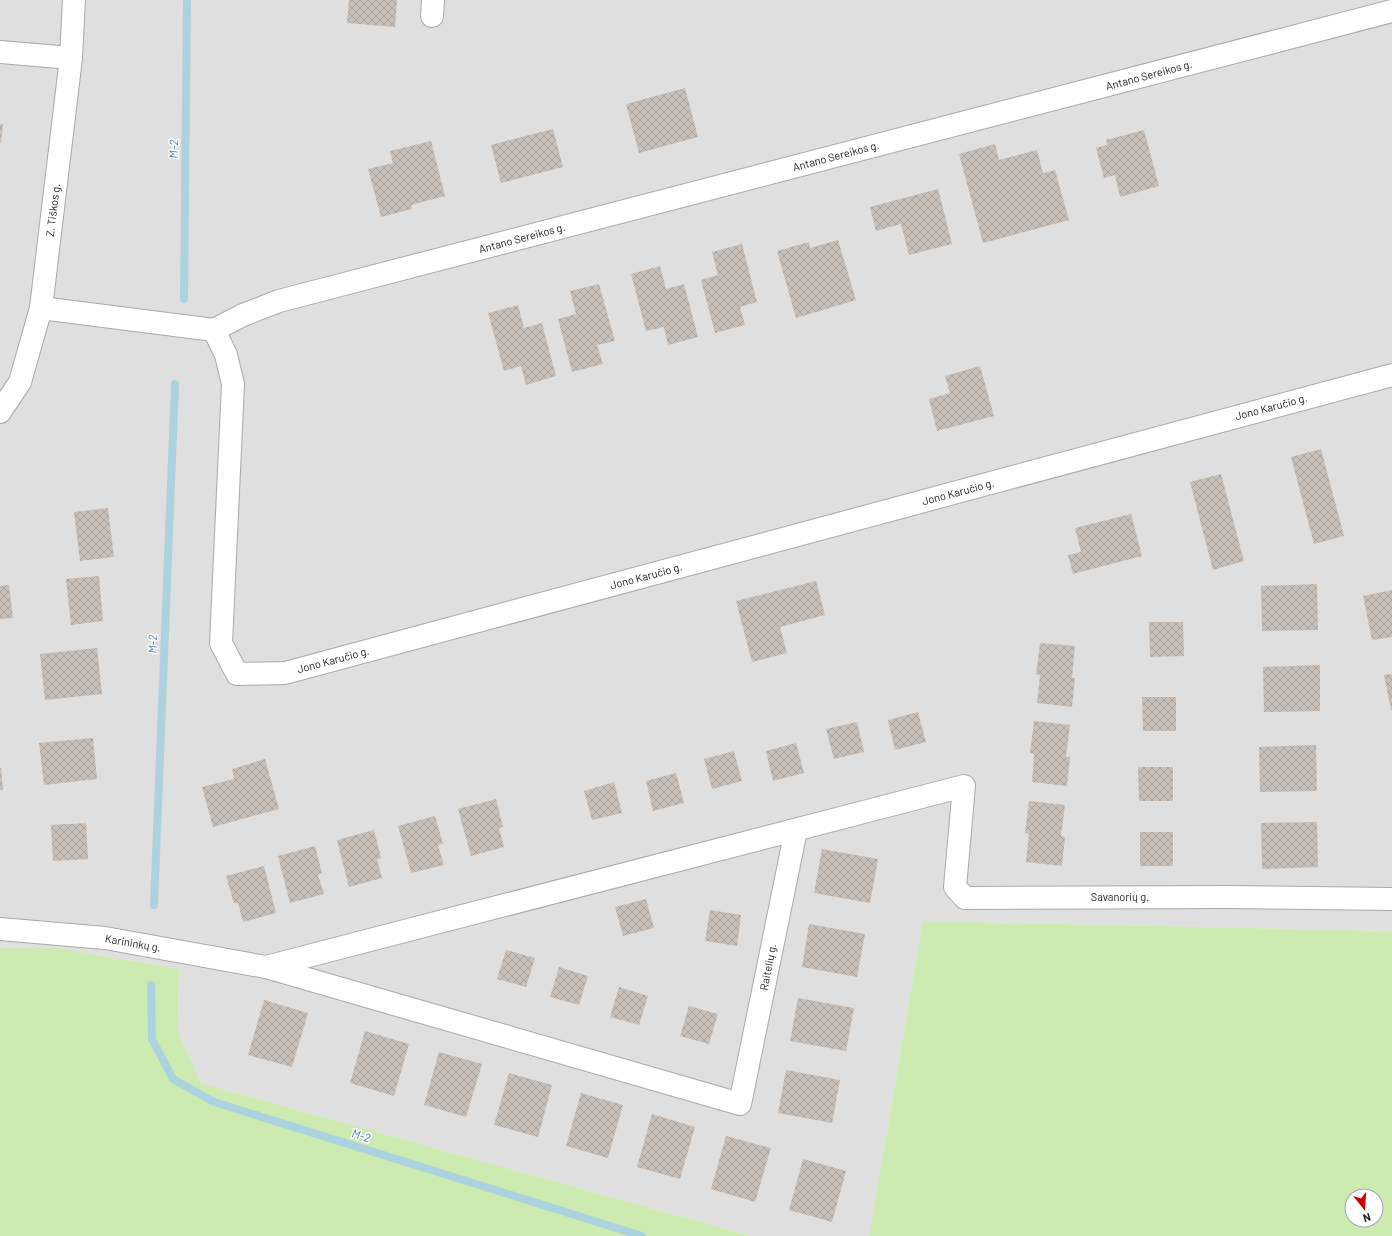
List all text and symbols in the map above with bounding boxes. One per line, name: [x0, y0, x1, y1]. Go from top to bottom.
street label: Antano Sereikos g.: [1104, 57, 1193, 92]
street label: Antano Sereikos g.: [791, 138, 880, 173]
water label: M-2: [166, 139, 180, 159]
street label: Z. Tiškos g.: [43, 183, 62, 237]
street label: Antano Sereikos g.: [477, 220, 566, 255]
street label: Jono Karučio g.: [1233, 391, 1308, 422]
street label: Jono Karučio g.: [920, 476, 995, 507]
street label: Jono Karučio g.: [608, 560, 683, 591]
water label: M-2: [145, 634, 159, 654]
street label: Jono Karučio g.: [295, 644, 370, 675]
street label: Savanorių g.: [1091, 890, 1149, 903]
street label: Karininkų g.: [104, 931, 162, 954]
street label: Raitelių g.: [757, 942, 778, 991]
water label: M-2: [350, 1126, 373, 1145]
north arrow: [1344, 1188, 1384, 1228]
text: N: [1362, 1211, 1372, 1225]

